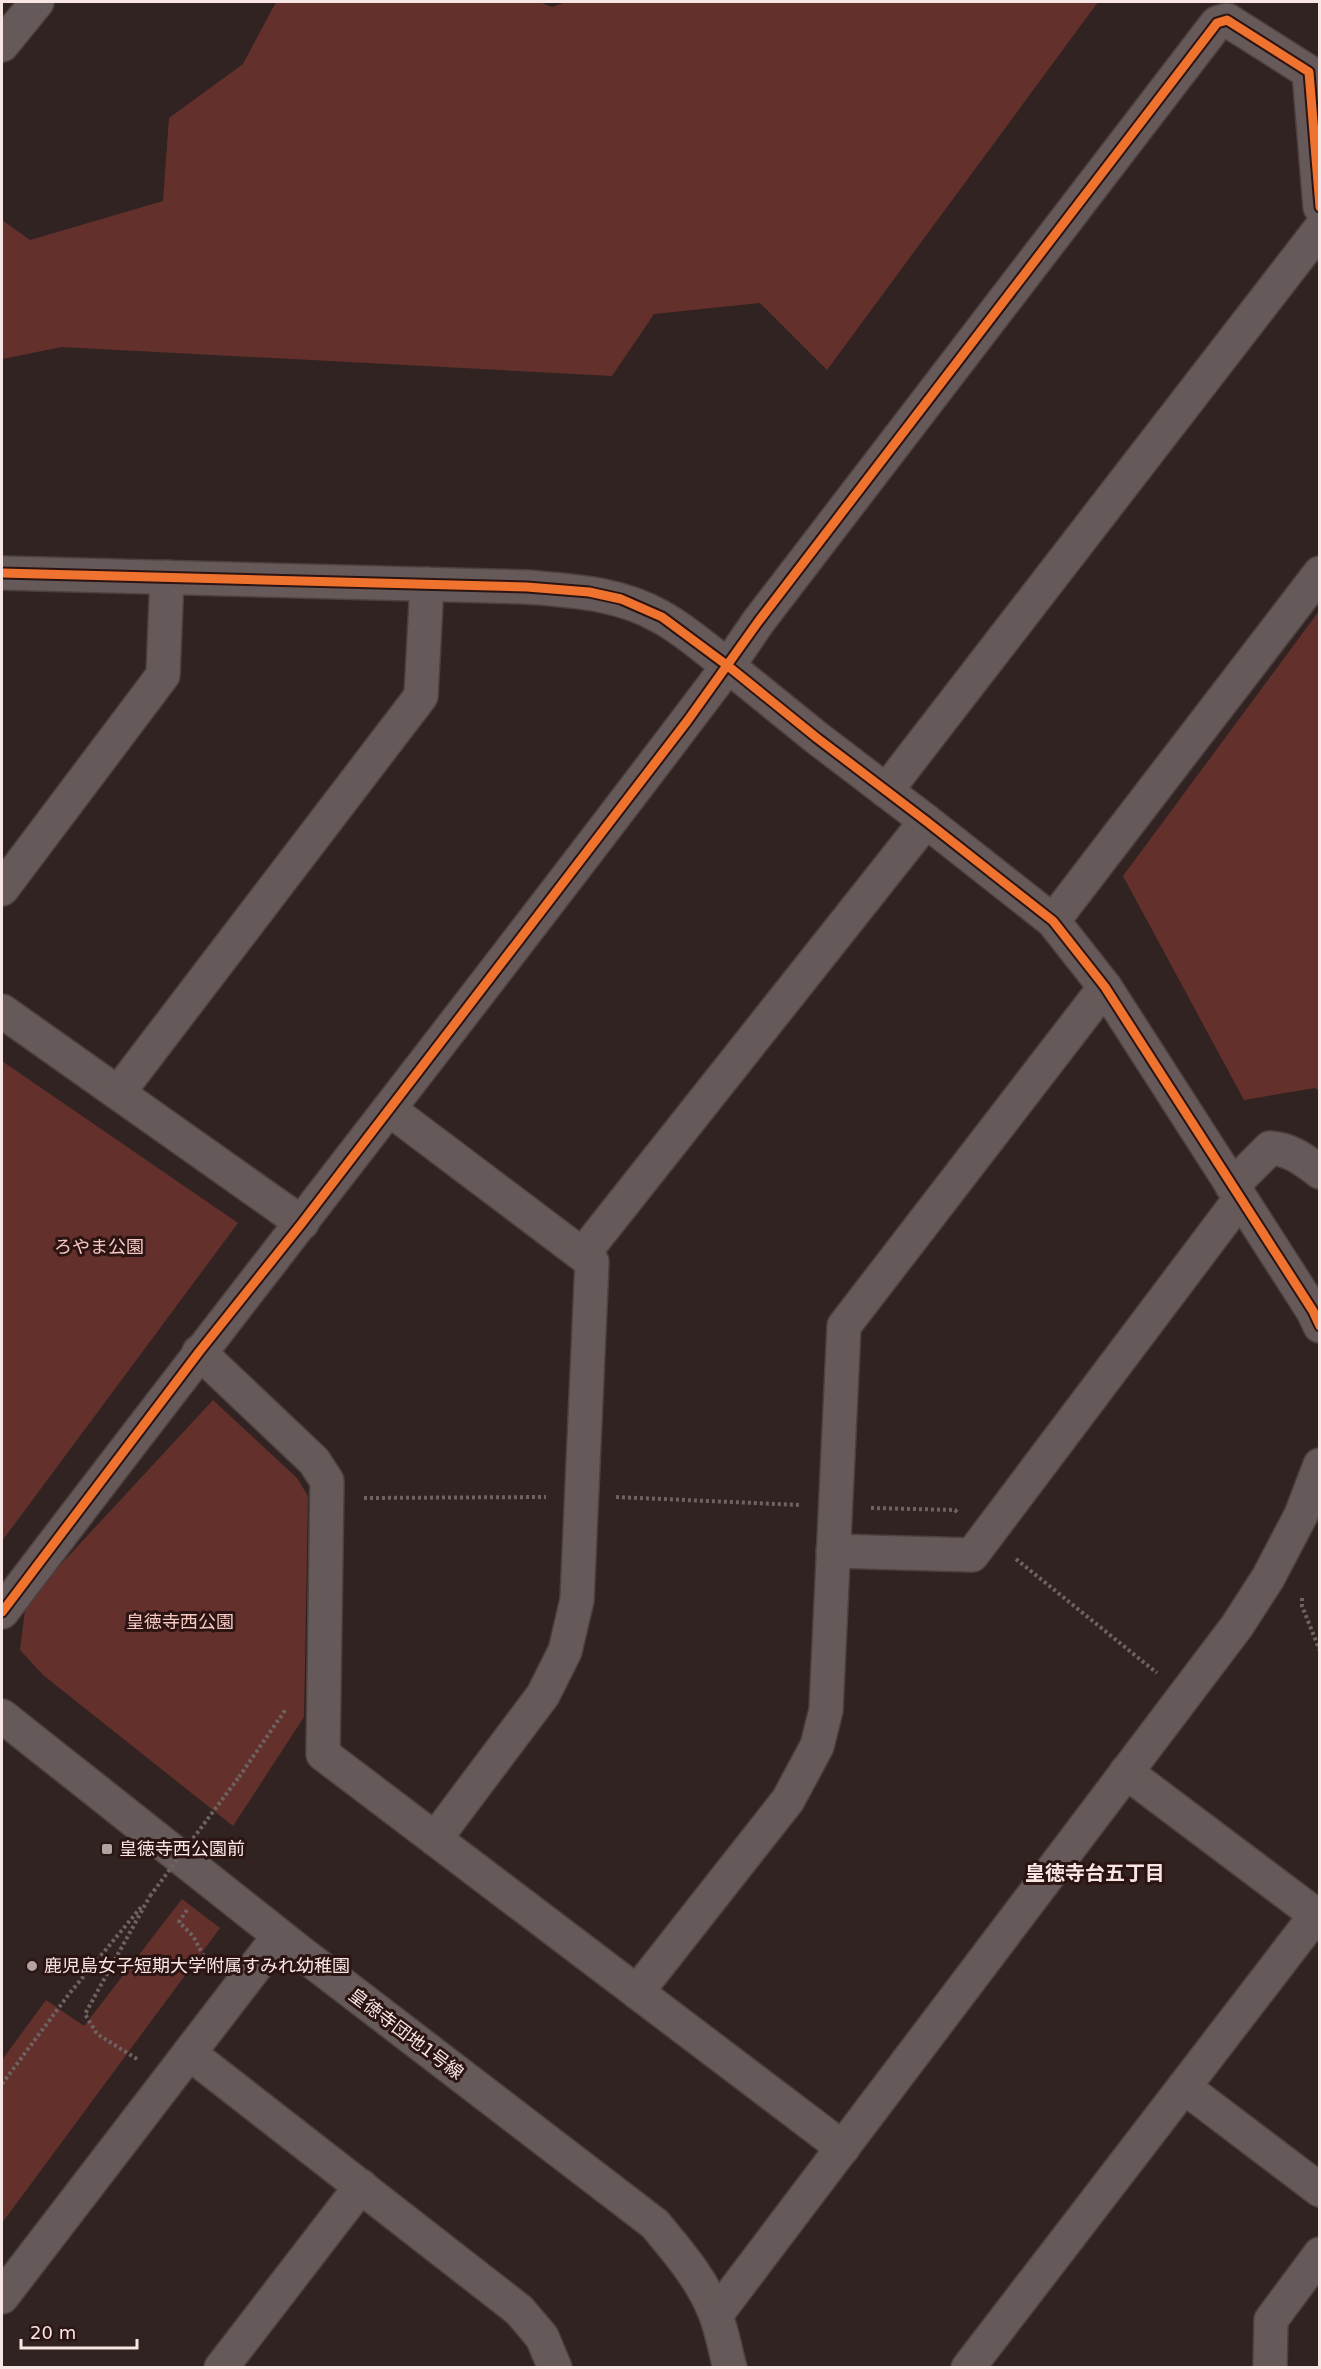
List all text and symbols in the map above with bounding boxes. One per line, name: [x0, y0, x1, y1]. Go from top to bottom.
park label: ろやま公園: [54, 1236, 144, 1257]
park label: 皇徳寺西公園: [126, 1611, 234, 1632]
place label: 皇徳寺西公園前: [119, 1838, 245, 1859]
marker: 皇徳寺西公園前: [100, 1842, 114, 1856]
district label: 皇徳寺台五丁目: [1025, 1861, 1165, 1885]
place label: 鹿児島女子短期大学附属すみれ幼稚園: [44, 1955, 350, 1976]
marker: 鹿児島女子短期大学附属すみれ幼稚園: [25, 1959, 39, 1973]
street label: 皇徳寺団地1号線: [345, 1984, 468, 2083]
scale bar: [21, 2312, 136, 2350]
text: 20 m: [30, 2322, 76, 2343]

